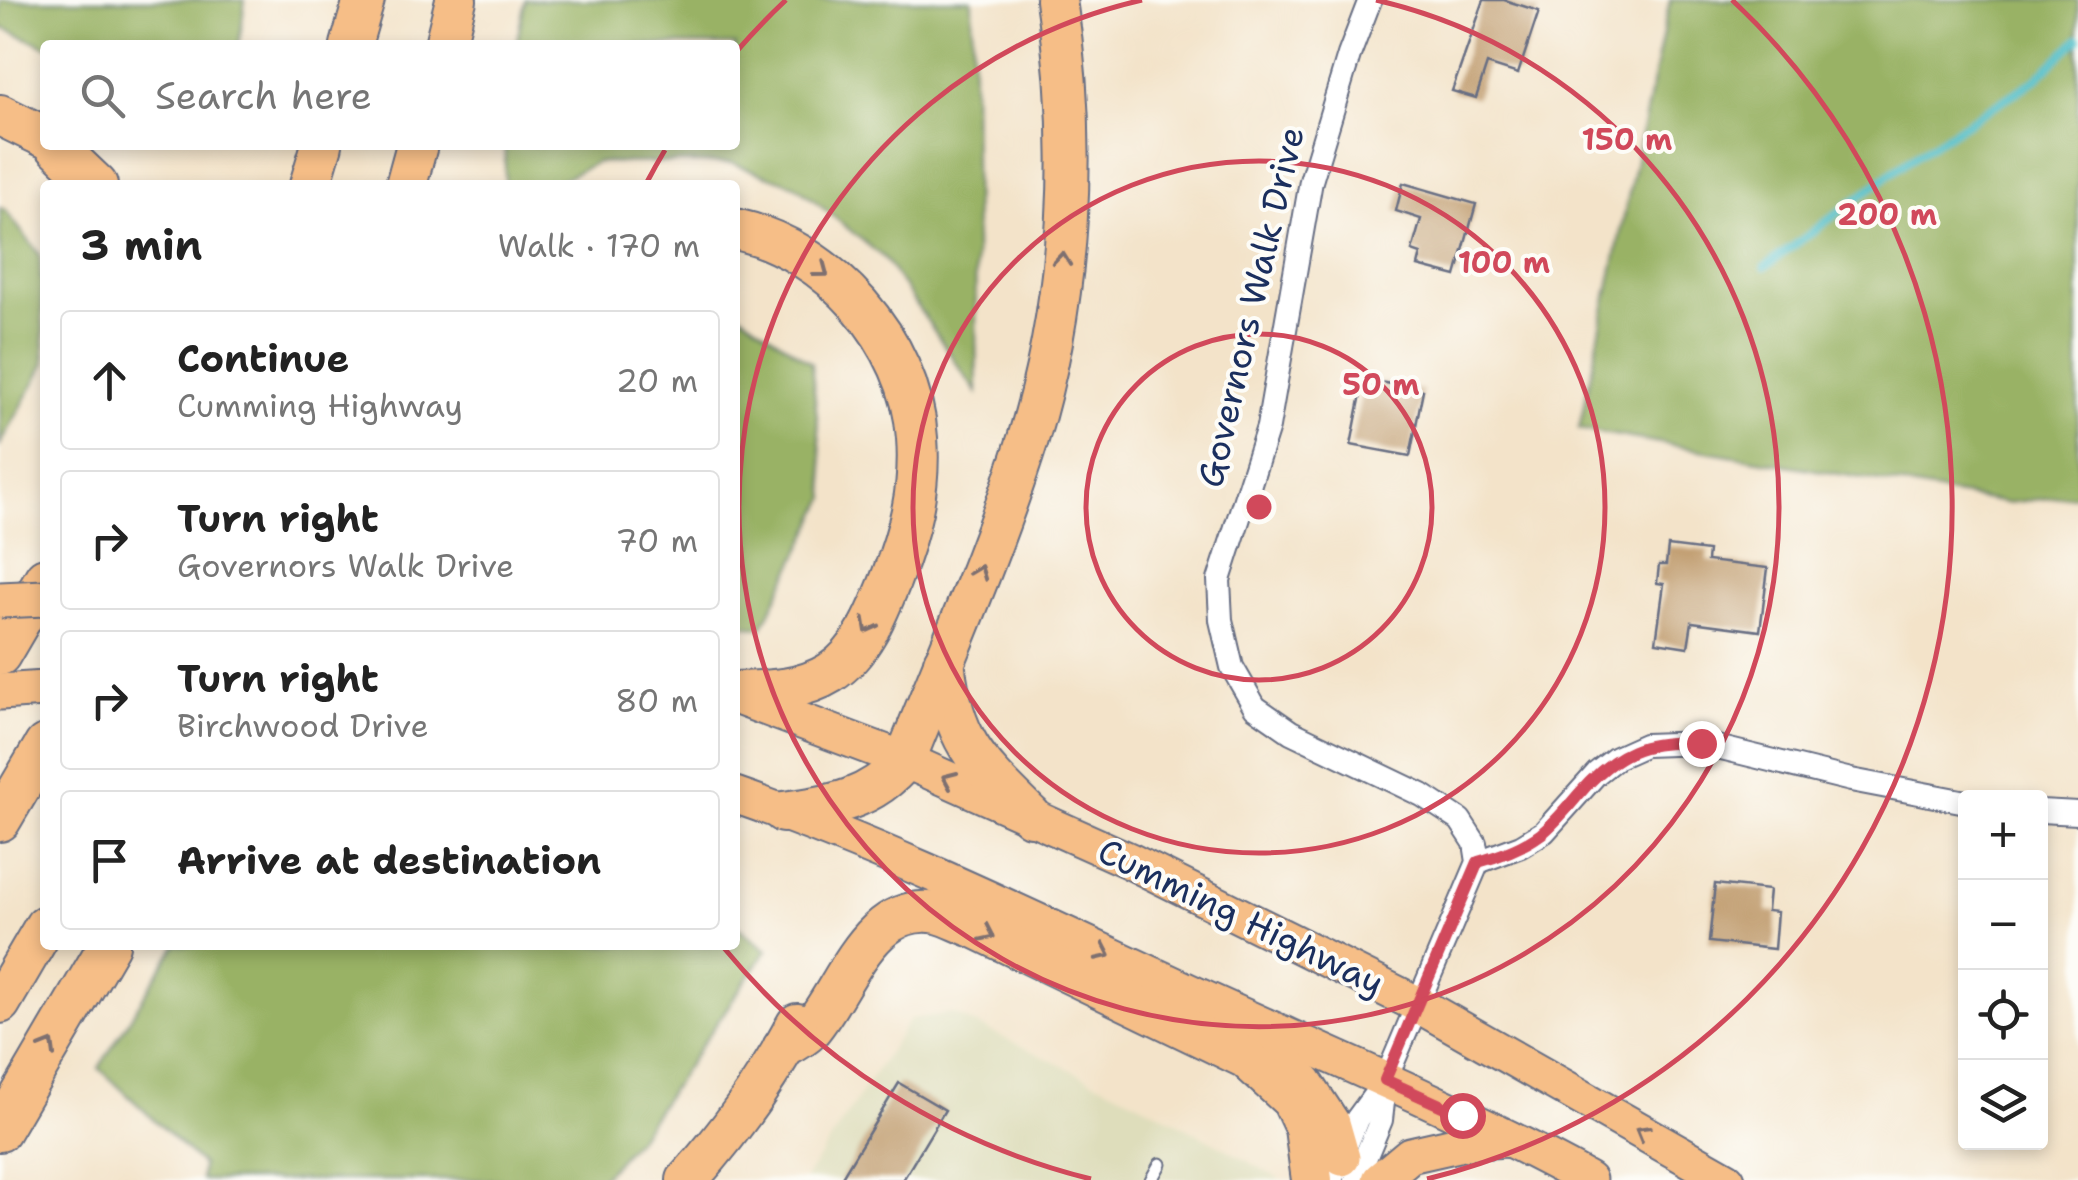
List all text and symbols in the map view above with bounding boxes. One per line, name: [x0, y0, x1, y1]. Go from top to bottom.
search box: [40, 40, 740, 150]
icon: search: [75, 68, 130, 123]
text: Search here: [155, 70, 372, 121]
text: 150 m: [1582, 119, 1672, 160]
street label: Governors Walk Drive: [1186, 122, 1315, 492]
text: 200 m: [1837, 194, 1937, 235]
text: 3 min: [80, 217, 202, 273]
text: Walk · 170 m: [498, 224, 700, 267]
text: 100 m: [1458, 242, 1550, 283]
one-way arrow: [1051, 250, 1072, 266]
one-way arrow: [811, 259, 829, 276]
text: Continue: [177, 333, 349, 384]
icon: ahead: [82, 353, 137, 408]
text: 20 m: [616, 359, 698, 402]
text: 50 m: [1342, 364, 1420, 405]
text: Cumming Highway: [177, 384, 463, 427]
centre of rings: [1241, 489, 1277, 525]
text: Turn right: [177, 493, 379, 544]
icon: right: [82, 513, 137, 568]
text: 70 m: [615, 519, 698, 562]
text: Governors Walk Drive: [177, 544, 514, 587]
one-way arrow: [968, 564, 988, 581]
one-way arrow: [862, 615, 881, 634]
text: Turn right: [177, 653, 379, 704]
icon: right: [82, 673, 137, 728]
text: 80 m: [615, 679, 698, 722]
text: Birchwood Drive: [177, 704, 429, 747]
route end: [1679, 721, 1725, 767]
one-way arrow: [941, 771, 959, 791]
map controls: [1958, 790, 2048, 1150]
button: +: [1958, 790, 2048, 880]
street label: Cumming Highway: [1090, 827, 1392, 1006]
icon: arrive: [82, 833, 137, 888]
text: Arrive at destination: [177, 835, 601, 886]
button: −: [1958, 880, 2048, 970]
one-way arrow: [978, 921, 996, 941]
one-way arrow: [1094, 940, 1112, 960]
button: locate: [1958, 970, 2048, 1060]
one-way arrow: [37, 1040, 57, 1058]
button: layers: [1958, 1060, 2048, 1150]
route start: [1440, 1093, 1486, 1139]
one-way arrow: [1635, 1124, 1653, 1144]

